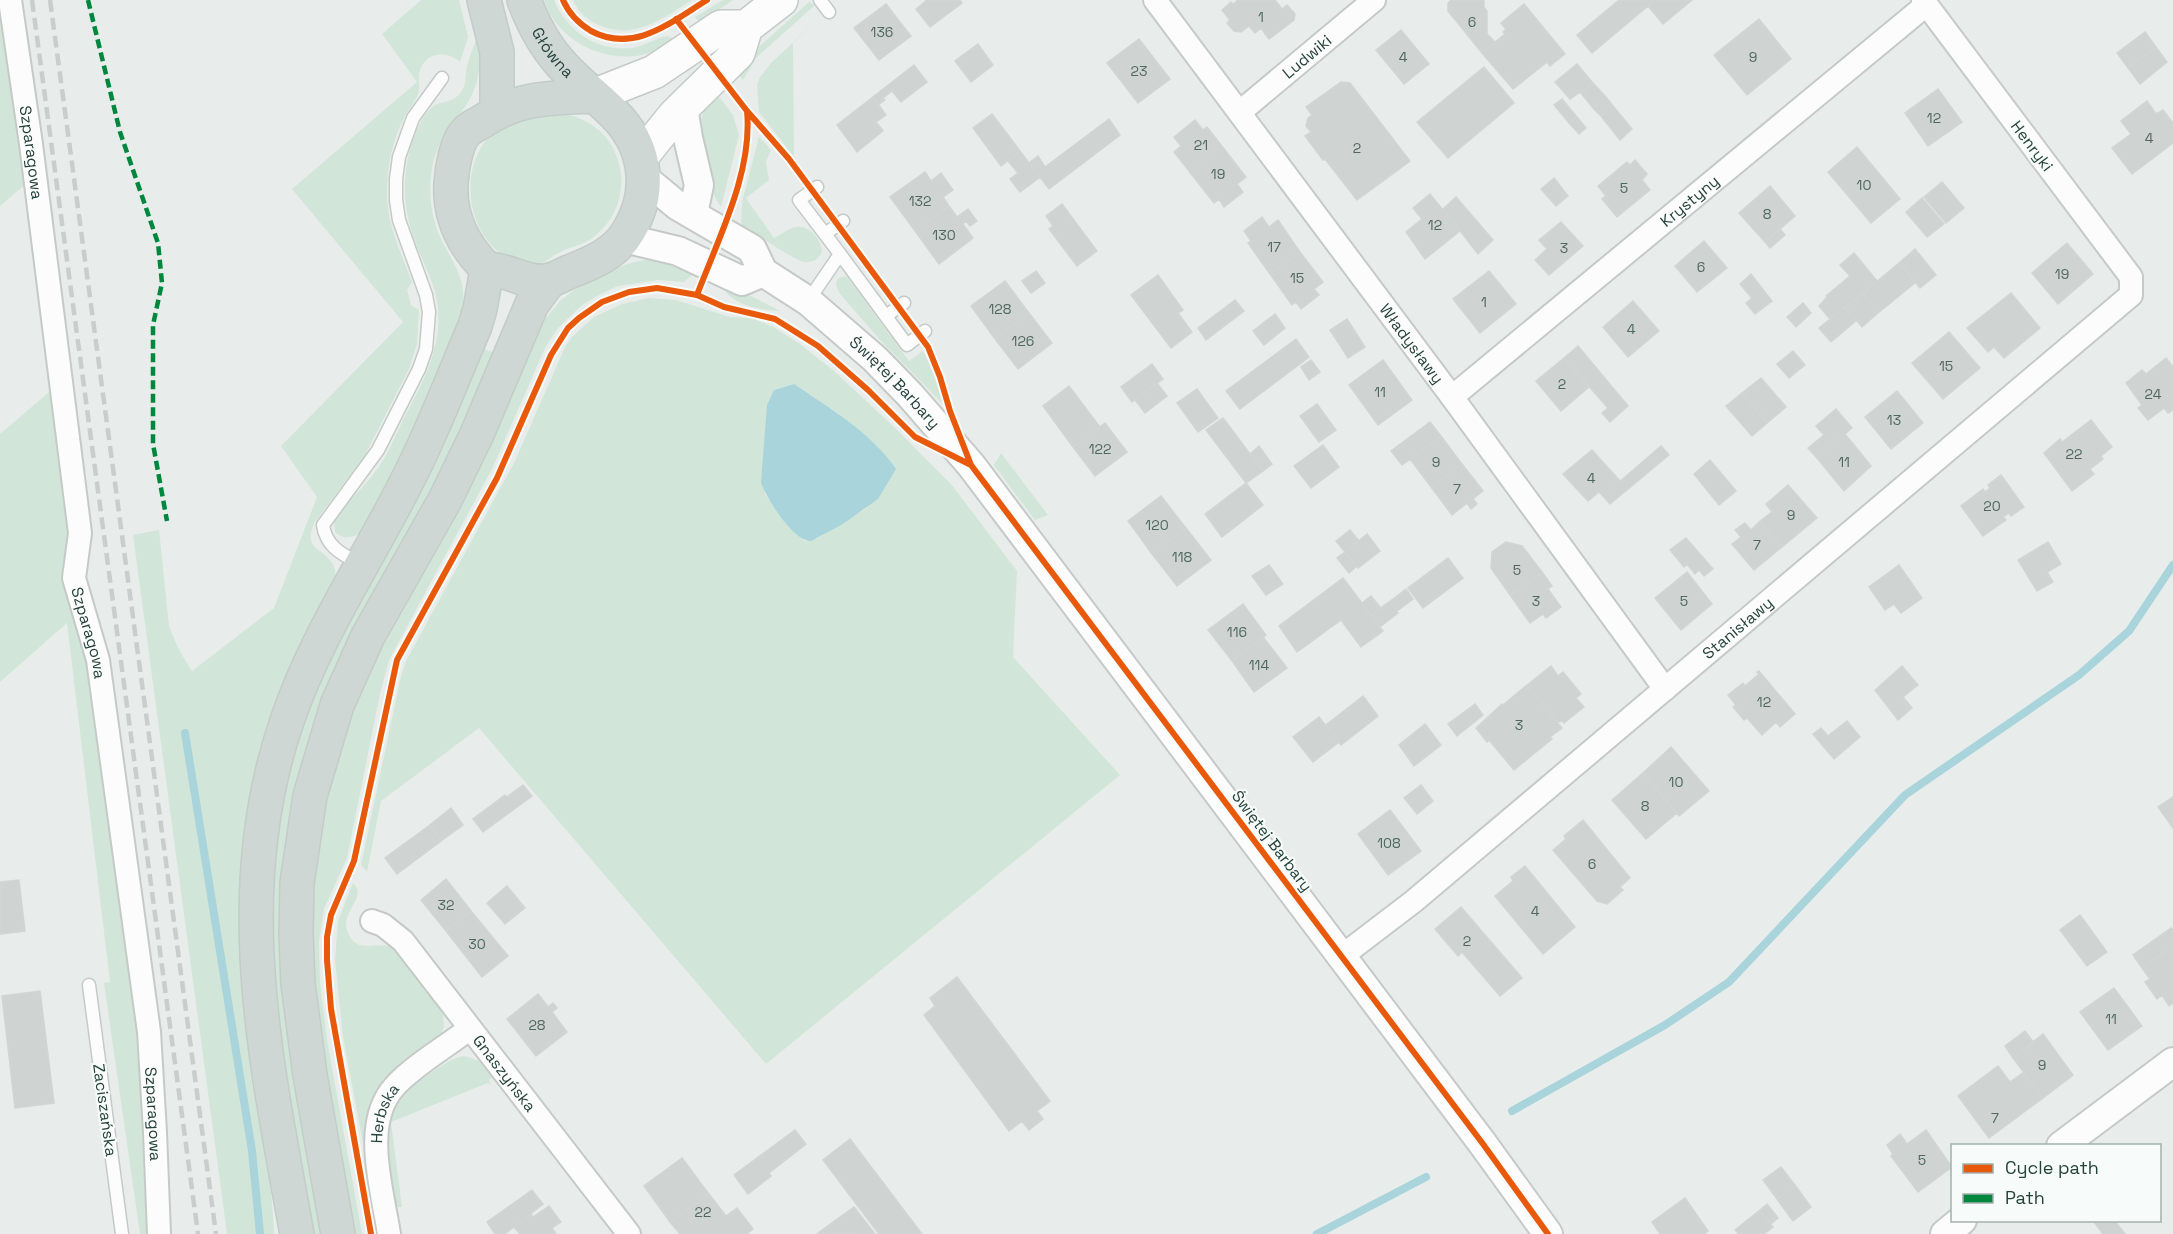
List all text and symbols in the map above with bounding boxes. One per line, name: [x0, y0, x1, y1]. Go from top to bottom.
house number: 1: [1258, 8, 1264, 26]
house number: 6: [1468, 13, 1476, 31]
street label: Główna: [527, 23, 579, 82]
house number: 136: [871, 23, 893, 41]
street label: Ludwiki: [1278, 30, 1336, 83]
house number: 4: [1399, 48, 1408, 66]
house number: 9: [1749, 48, 1757, 66]
house number: 23: [1131, 62, 1147, 80]
street label: Szparagowa: [15, 104, 48, 201]
house number: 12: [1927, 109, 1941, 127]
street label: Henryki: [2006, 116, 2058, 176]
house number: 4: [2145, 129, 2154, 147]
house number: 21: [1194, 136, 1208, 154]
house number: 2: [1353, 139, 1361, 157]
house number: 19: [1211, 165, 1225, 183]
street label: Krystyny: [1655, 170, 1723, 231]
house number: 10: [1857, 176, 1871, 194]
house number: 5: [1620, 179, 1628, 197]
house number: 132: [909, 192, 931, 210]
house number: 8: [1763, 205, 1772, 223]
house number: 12: [1428, 216, 1442, 234]
house number: 130: [932, 226, 956, 244]
house number: 17: [1267, 238, 1281, 256]
house number: 3: [1560, 239, 1568, 257]
house number: 6: [1697, 258, 1705, 276]
house number: 19: [2055, 265, 2069, 283]
house number: 15: [1290, 269, 1304, 287]
house number: 1: [1481, 293, 1487, 311]
street label: Władysławy: [1375, 299, 1449, 388]
house number: 128: [988, 300, 1012, 318]
house number: 4: [1627, 320, 1636, 338]
street label: Świętej Barbary: [845, 331, 945, 433]
house number: 126: [1012, 332, 1034, 350]
house number: 15: [1939, 357, 1953, 375]
house number: 2: [1558, 375, 1566, 393]
house number: 11: [1374, 383, 1386, 401]
house number: 24: [2145, 385, 2162, 403]
house number: 13: [1887, 411, 1901, 429]
house number: 122: [1089, 440, 1111, 458]
house number: 22: [2066, 445, 2082, 463]
house number: 9: [1432, 453, 1440, 471]
house number: 11: [1838, 453, 1850, 471]
house number: 4: [1587, 469, 1596, 487]
house number: 7: [1453, 480, 1461, 498]
house number: 20: [1983, 497, 2001, 515]
house number: 9: [1787, 506, 1795, 524]
house number: 120: [1145, 516, 1169, 534]
house number: 7: [1753, 536, 1761, 554]
house number: 118: [1172, 548, 1192, 566]
house number: 5: [1513, 561, 1521, 579]
street label: Szparagowa: [67, 584, 111, 680]
house number: 3: [1532, 592, 1540, 610]
house number: 5: [1680, 592, 1688, 610]
street label: Stanisławy: [1698, 592, 1777, 663]
house number: 116: [1227, 623, 1247, 641]
house number: 114: [1249, 656, 1269, 674]
house number: 12: [1757, 693, 1771, 711]
house number: 3: [1515, 716, 1523, 734]
house number: 10: [1669, 773, 1683, 791]
street label: Świętej Barbary: [1227, 786, 1317, 896]
house number: 8: [1641, 797, 1650, 815]
house number: 108: [1377, 834, 1401, 852]
house number: 6: [1588, 855, 1596, 873]
house number: 32: [438, 896, 454, 914]
house number: 4: [1531, 902, 1540, 920]
house number: 2: [1463, 932, 1471, 950]
house number: 30: [468, 935, 486, 953]
house number: 11: [2105, 1010, 2117, 1028]
house number: 28: [528, 1016, 546, 1034]
street label: Gnaszyńska: [468, 1030, 541, 1116]
house number: 9: [2038, 1056, 2046, 1074]
street label: Zaciszańska: [88, 1062, 122, 1158]
street label: Szparagowa: [141, 1066, 167, 1161]
street label: Herbska: [366, 1079, 404, 1144]
house number: 7: [1991, 1109, 1999, 1127]
legend: [1951, 1144, 2161, 1222]
house number: 5: [1918, 1151, 1926, 1169]
text: Cycle path: [2005, 1156, 2099, 1179]
text: Path: [2005, 1186, 2045, 1209]
house number: 22: [695, 1203, 711, 1221]

